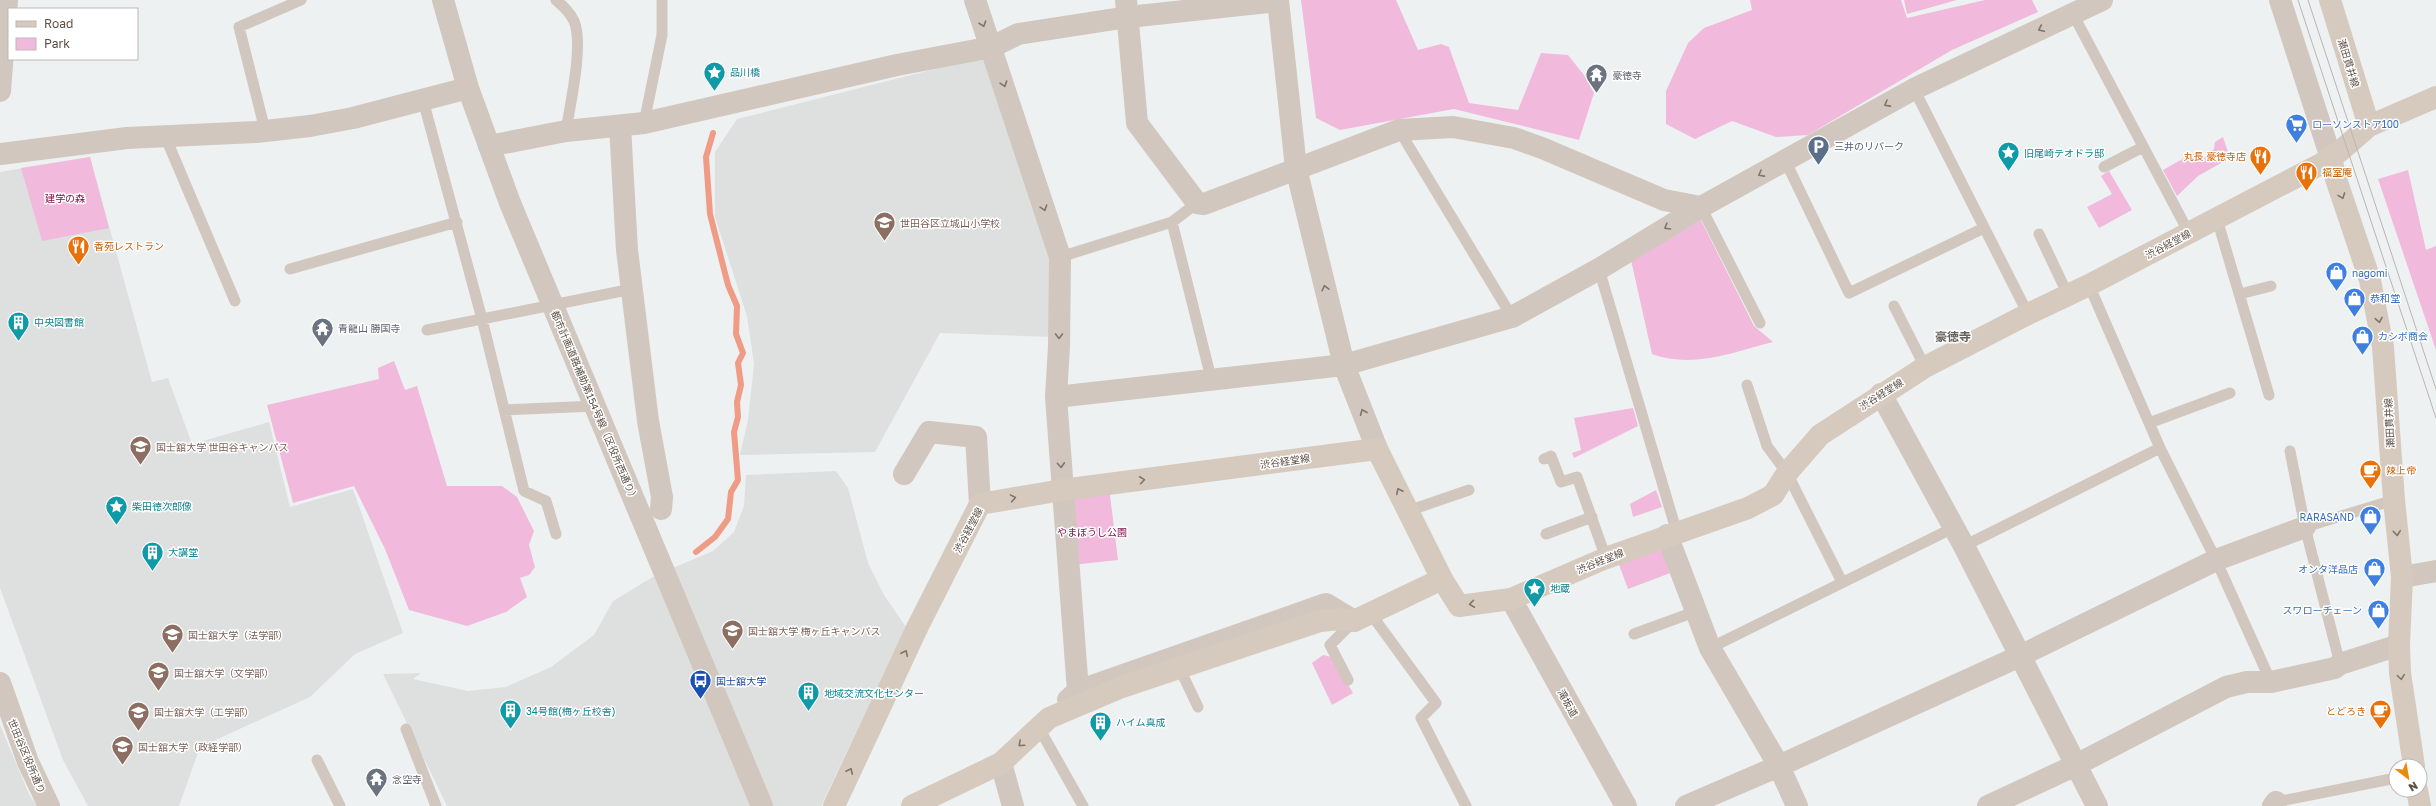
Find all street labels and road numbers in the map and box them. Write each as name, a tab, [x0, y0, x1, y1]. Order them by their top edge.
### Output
street label: 瀬田貫井線	[2336, 37, 2362, 89]
street label: 渋谷経堂線	[2143, 227, 2193, 261]
street label: 都市計画道路補助第154号線（区役所西通り）	[549, 308, 641, 504]
street label: 渋谷経堂線	[1857, 376, 1905, 412]
street label: 瀬田貫井線	[2382, 398, 2396, 448]
street label: 渋谷経堂線	[1259, 452, 1311, 470]
street label: 渋谷経堂線	[951, 505, 985, 555]
street label: 渋谷経堂線	[1575, 546, 1625, 576]
street label: 滝坂道	[1555, 687, 1581, 719]
street label: 世田谷区役所通り	[6, 717, 48, 795]

